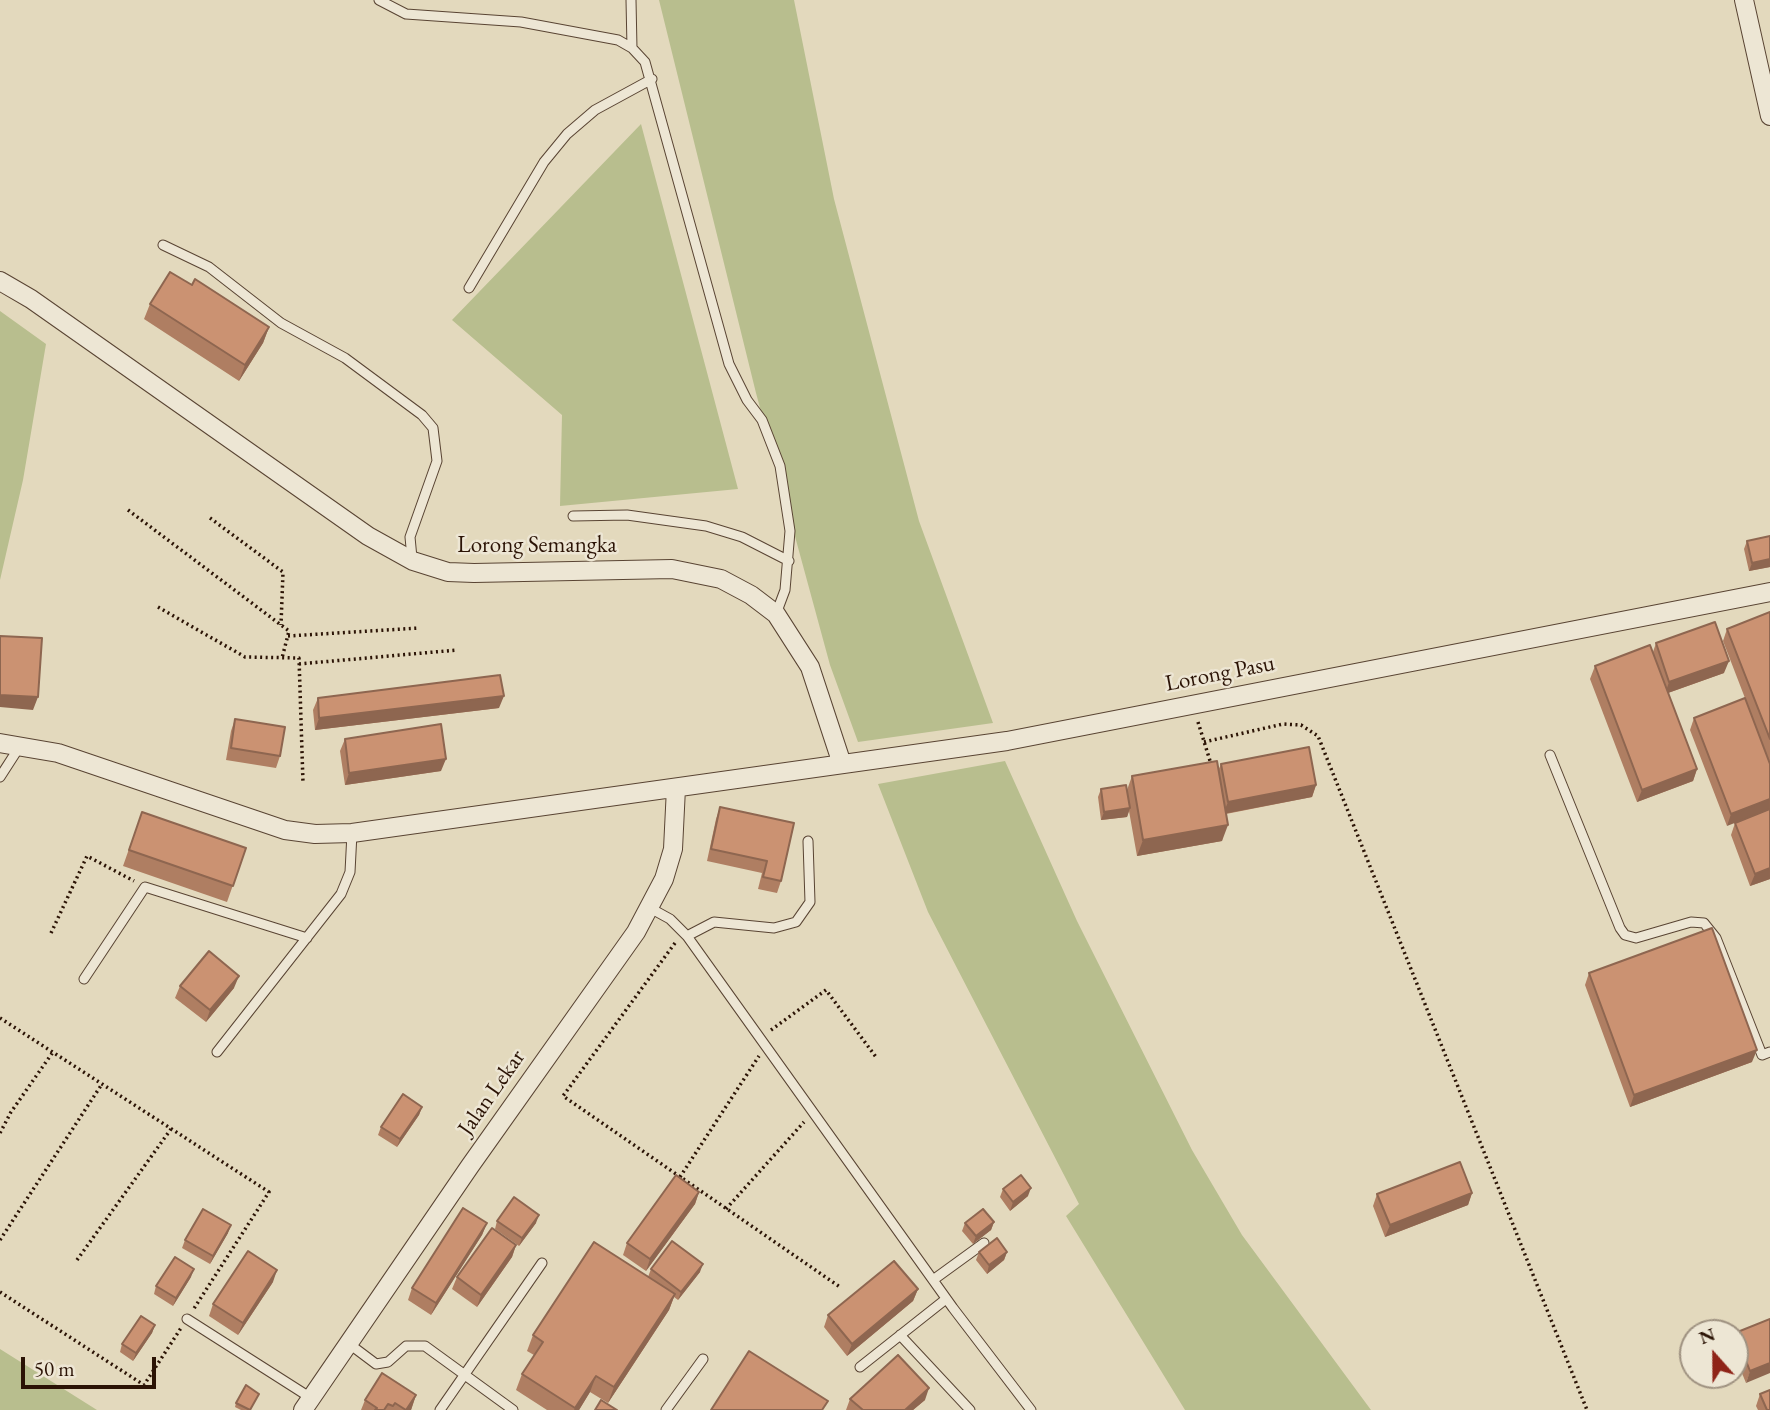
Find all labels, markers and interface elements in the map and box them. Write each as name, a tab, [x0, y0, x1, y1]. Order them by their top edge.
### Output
street label: Lorong Semangka	[457, 532, 617, 560]
street label: Lorong Pasu	[1163, 650, 1277, 698]
street label: Jalan Lekar	[452, 1045, 532, 1141]
north arrow	[1679, 1319, 1749, 1389]
text: N	[1695, 1321, 1719, 1350]
scale bar	[24, 1344, 159, 1388]
text: 50 m	[34, 1355, 75, 1382]

